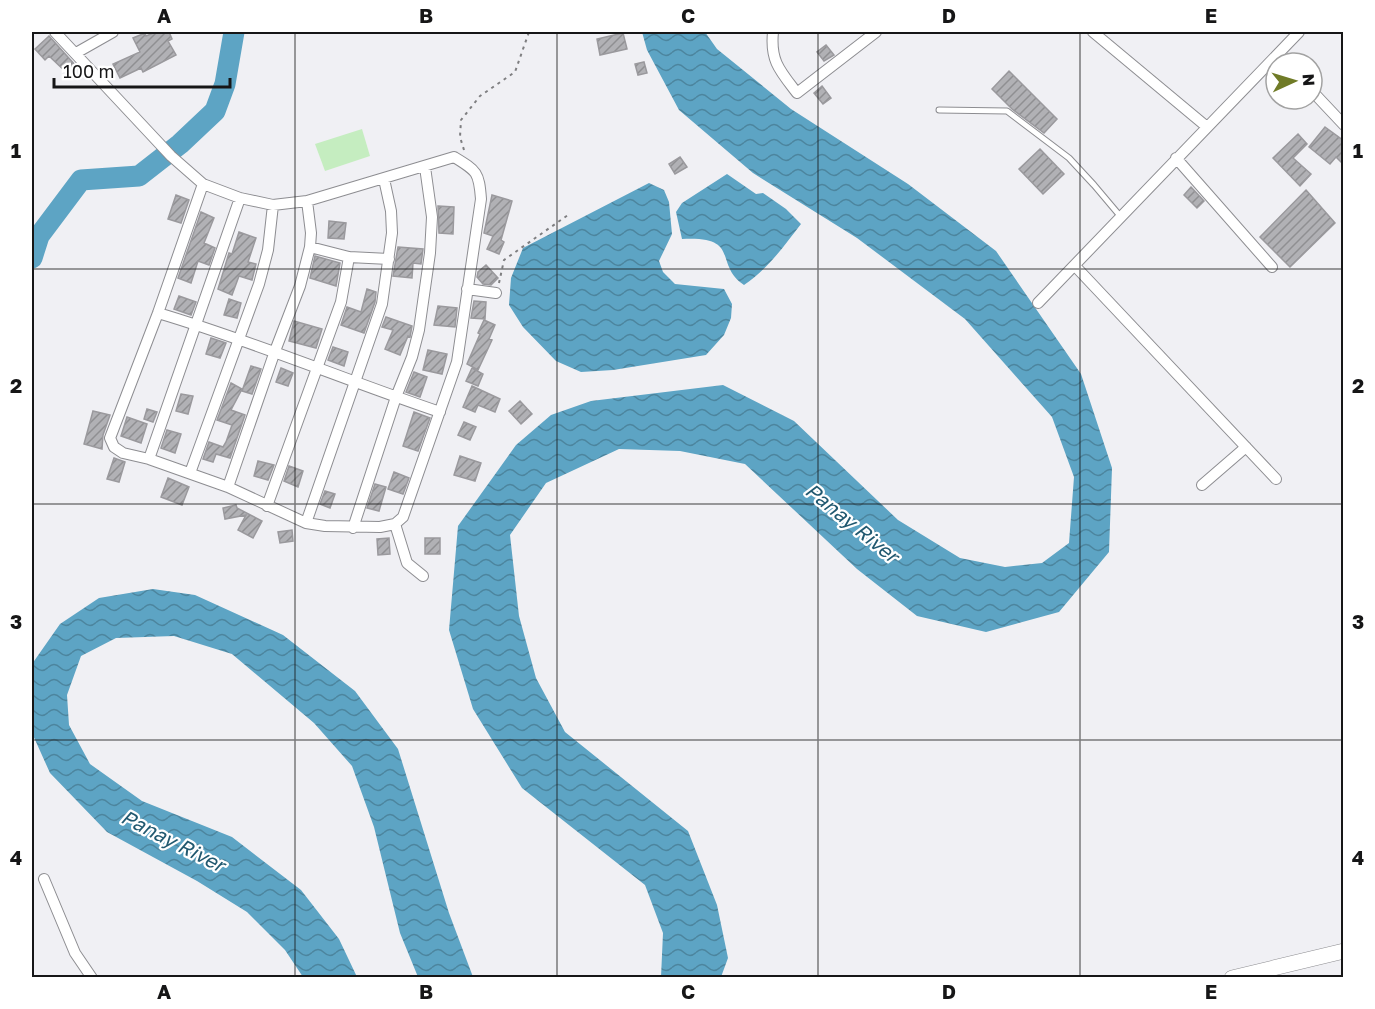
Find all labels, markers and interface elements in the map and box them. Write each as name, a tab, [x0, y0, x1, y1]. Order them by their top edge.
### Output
text: A	[157, 3, 171, 27]
text: B	[419, 3, 433, 27]
text: C	[681, 3, 695, 27]
text: D	[942, 3, 956, 27]
text: E	[1205, 3, 1217, 27]
scale bar	[54, 51, 230, 89]
north arrow	[1264, 51, 1324, 111]
text: 100 m	[63, 60, 114, 82]
text: N	[1299, 73, 1319, 87]
text: 1	[11, 138, 21, 162]
text: 1	[1353, 138, 1363, 162]
text: 2	[10, 373, 22, 397]
text: 2	[1352, 373, 1364, 397]
water label: Panay River	[801, 477, 906, 570]
text: 3	[10, 609, 22, 633]
text: 3	[1352, 609, 1364, 633]
water label: Panay River	[117, 804, 232, 879]
text: 4	[10, 845, 22, 869]
text: 4	[1352, 845, 1364, 869]
text: A	[157, 979, 171, 1003]
text: B	[419, 979, 433, 1003]
text: C	[681, 979, 695, 1003]
text: D	[942, 979, 956, 1003]
text: E	[1205, 979, 1217, 1003]

